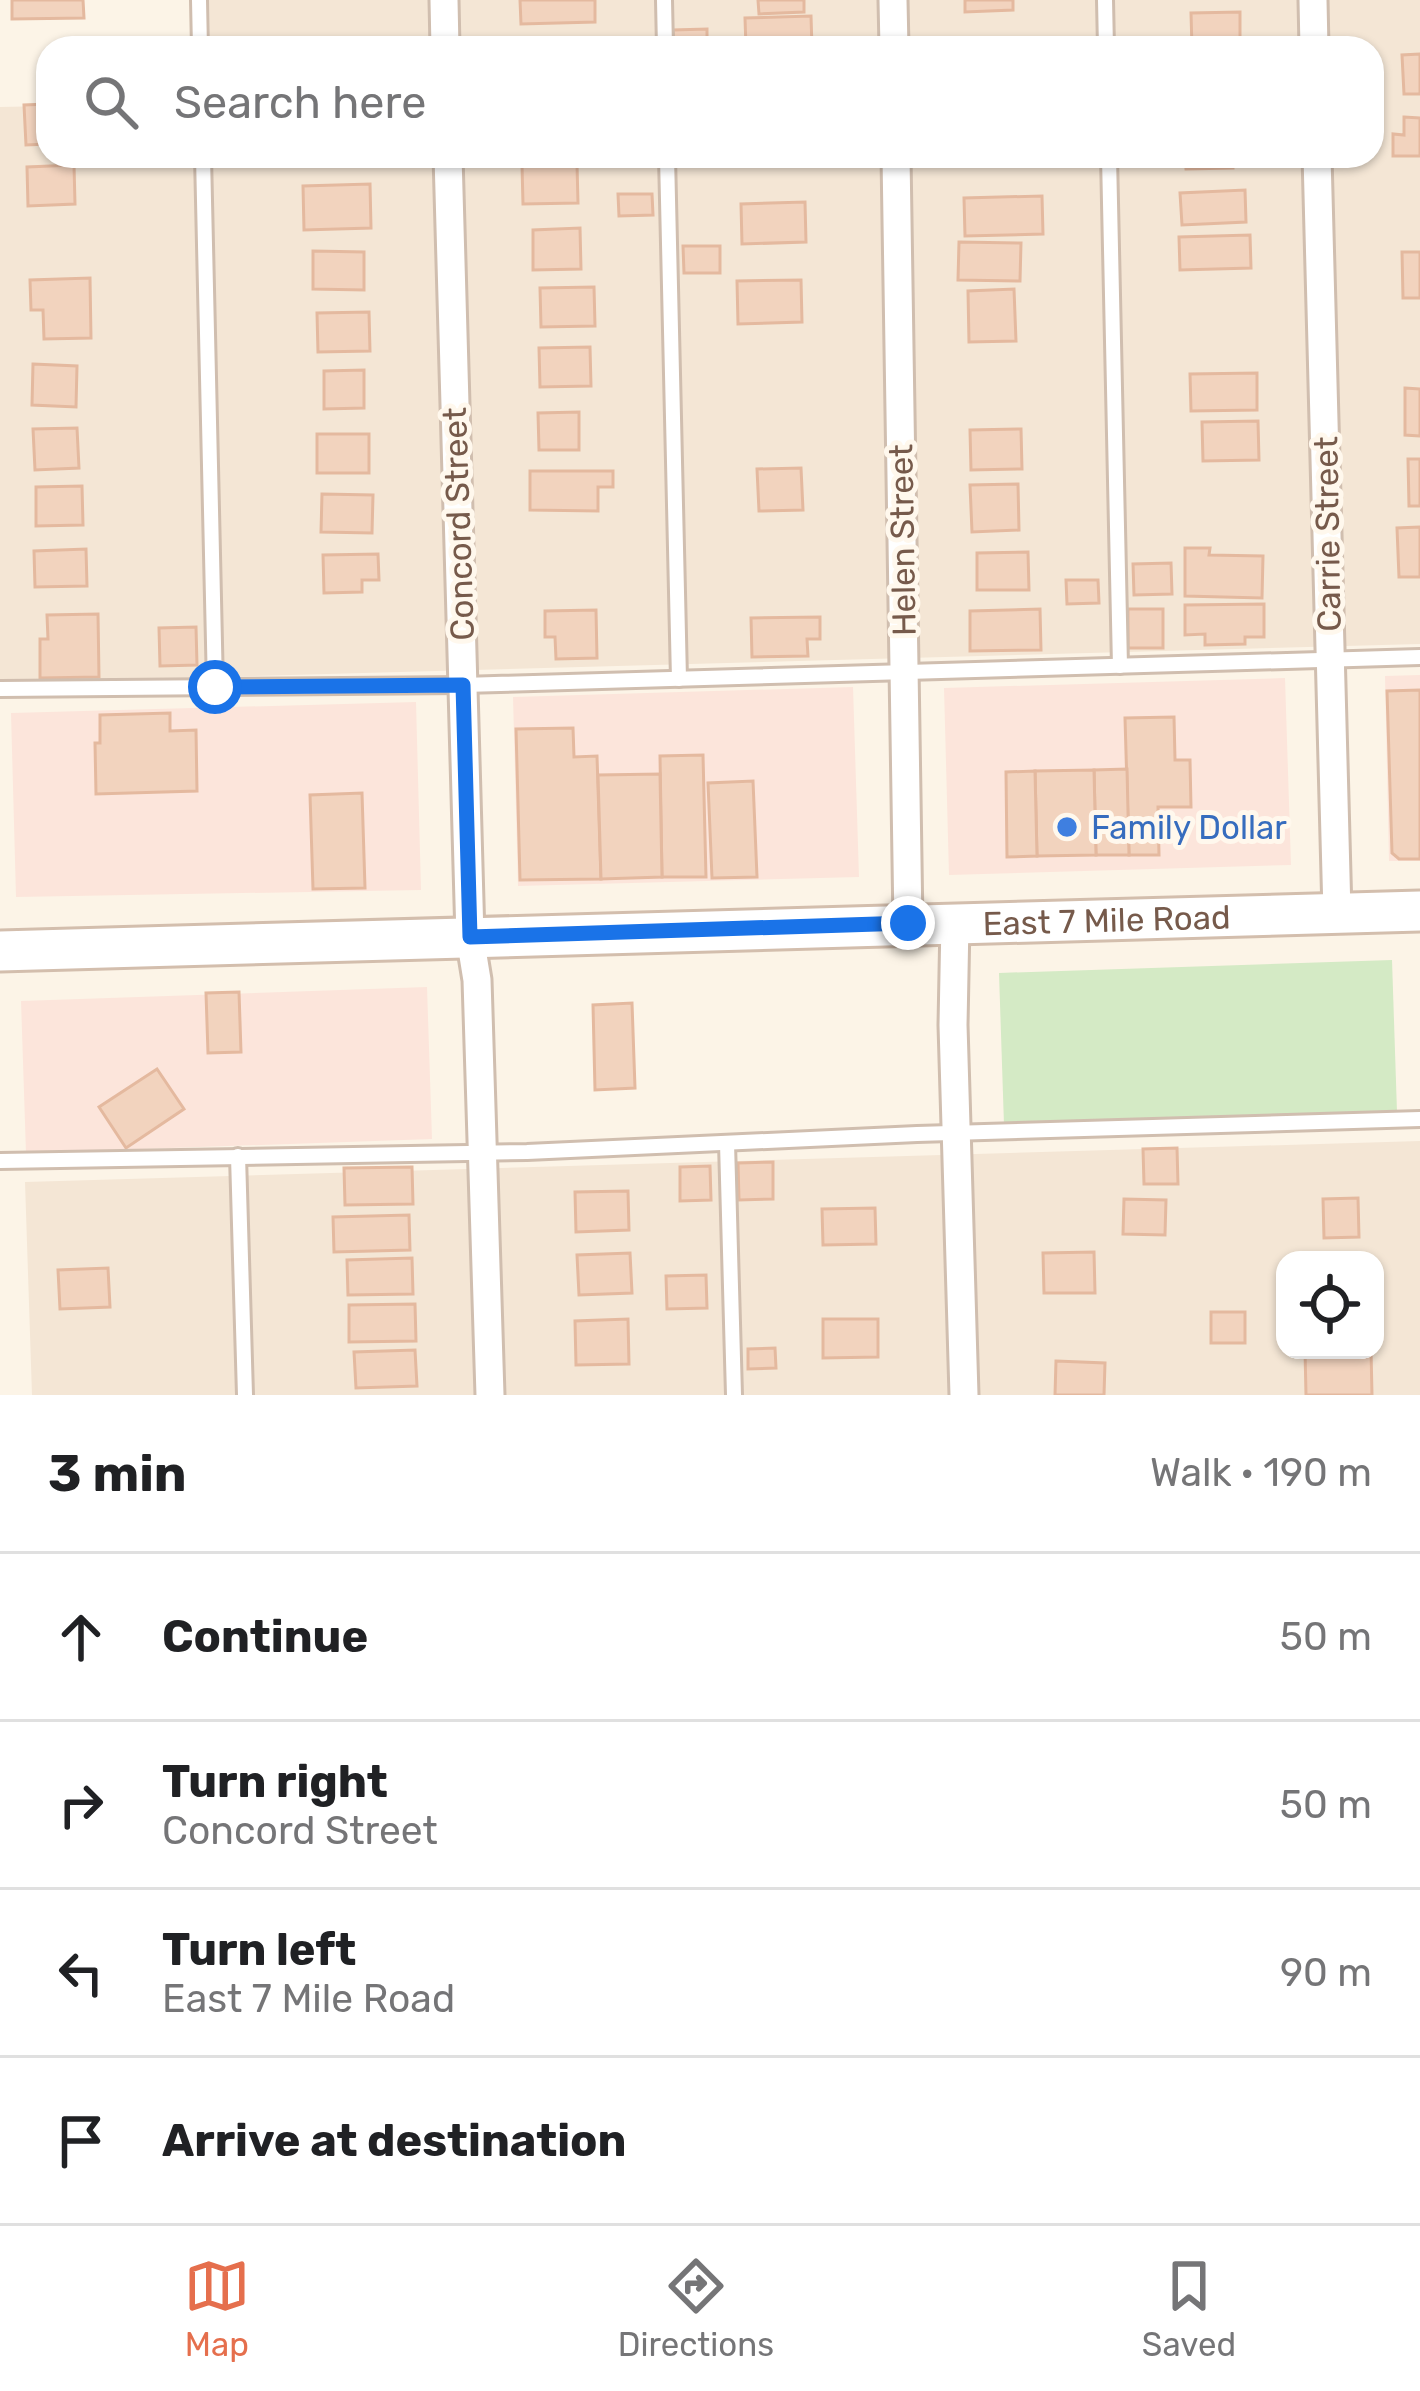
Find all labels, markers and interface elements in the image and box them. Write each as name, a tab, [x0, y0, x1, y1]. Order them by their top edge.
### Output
search box	[36, 36, 1384, 168]
icon: search	[78, 69, 144, 135]
text: Search here	[174, 76, 426, 129]
street label: Concord Street	[435, 407, 482, 641]
street label: Carrie Street	[1306, 436, 1349, 632]
street label: Helen Street	[881, 444, 924, 636]
route start	[188, 660, 242, 714]
place label: Family Dollar	[1091, 808, 1287, 847]
marker: Family Dollar	[1054, 814, 1080, 840]
route end	[881, 896, 935, 950]
street label: East 7 Mile Road	[982, 897, 1231, 943]
map controls	[1276, 1251, 1384, 1359]
button: locate	[1276, 1251, 1384, 1359]
text: 3 min	[48, 1443, 187, 1504]
text: Walk · 190 m	[1150, 1450, 1372, 1496]
icon: ahead	[48, 1604, 114, 1670]
text: Continue	[162, 1610, 368, 1663]
text: 50 m	[1280, 1614, 1372, 1660]
text: Turn right	[162, 1755, 388, 1808]
icon: right	[48, 1772, 114, 1838]
text: 50 m	[1280, 1782, 1372, 1828]
text: Concord Street	[162, 1808, 438, 1854]
text: Turn left	[162, 1923, 356, 1976]
icon: left	[48, 1940, 114, 2006]
text: 90 m	[1280, 1950, 1372, 1996]
text: East 7 Mile Road	[162, 1976, 455, 2022]
icon: arrive	[48, 2108, 114, 2174]
text: Arrive at destination	[162, 2114, 627, 2167]
tab: Map	[184, 2253, 250, 2364]
tab: Directions	[618, 2253, 774, 2364]
tab: Saved	[1142, 2253, 1236, 2364]

